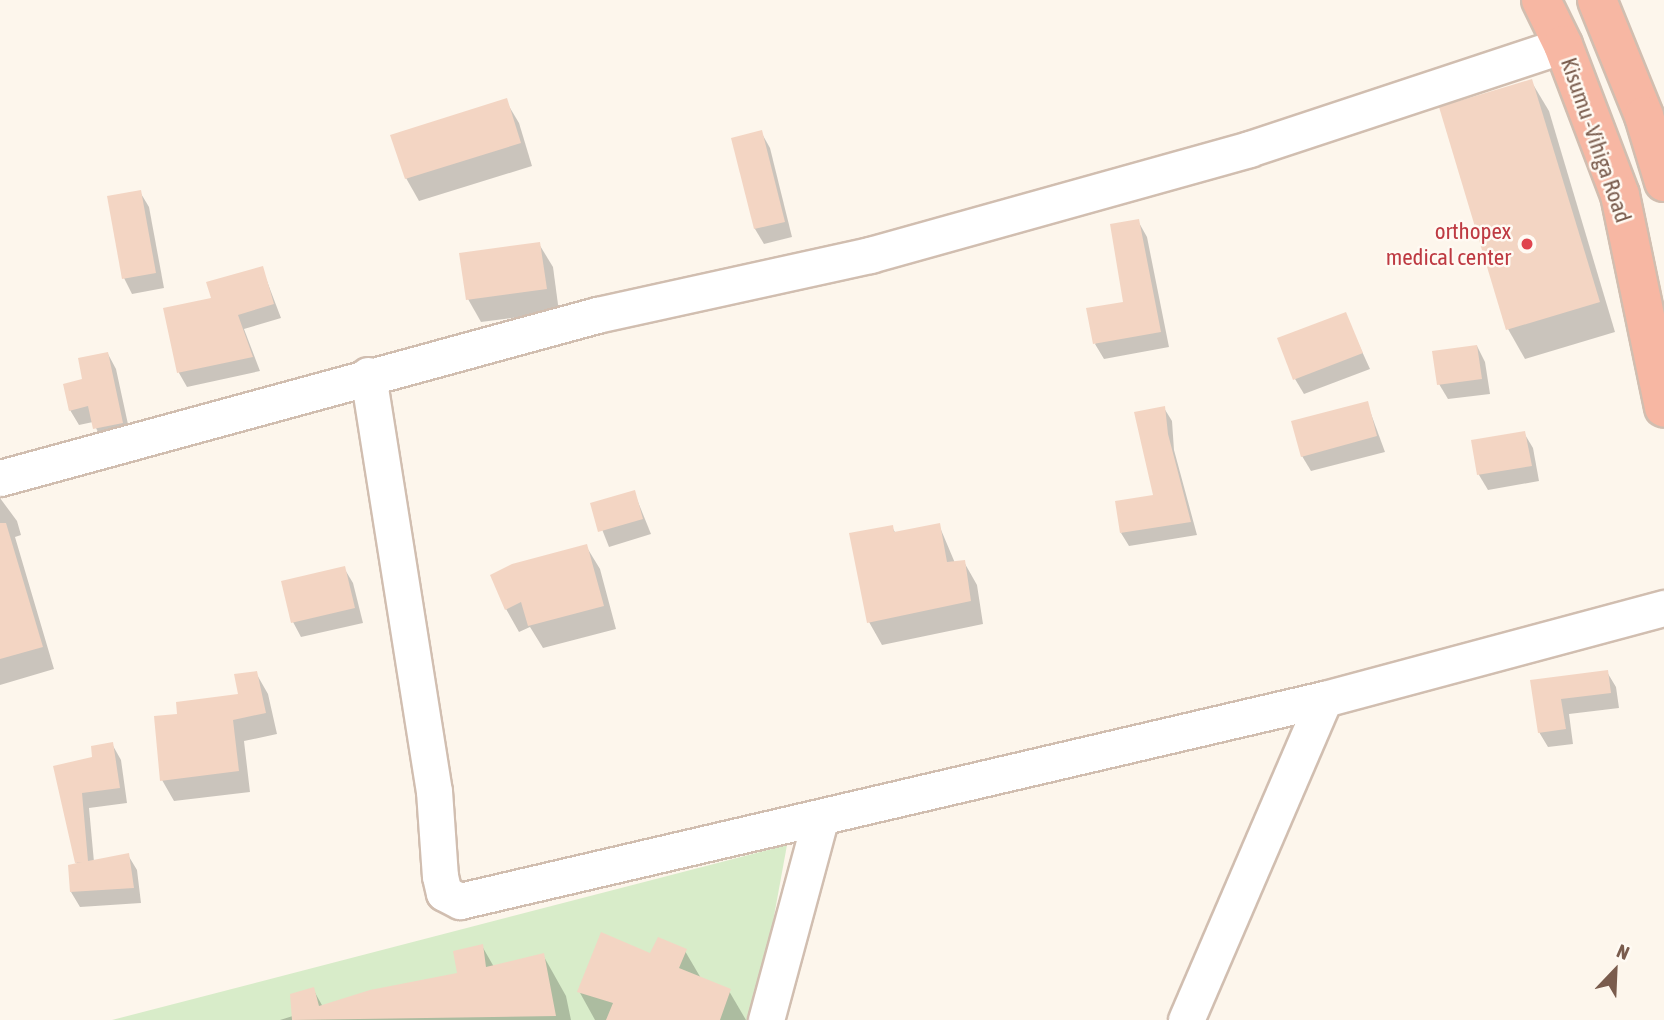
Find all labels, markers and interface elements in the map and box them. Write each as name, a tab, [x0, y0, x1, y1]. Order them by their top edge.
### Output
street label: Kisumu -Vihiga Road	[1555, 54, 1637, 226]
place label: orthopex medical center	[1386, 217, 1511, 271]
marker: orthopex medical center	[1517, 234, 1537, 254]
north arrow	[1580, 936, 1650, 1006]
text: N	[1614, 939, 1633, 964]

